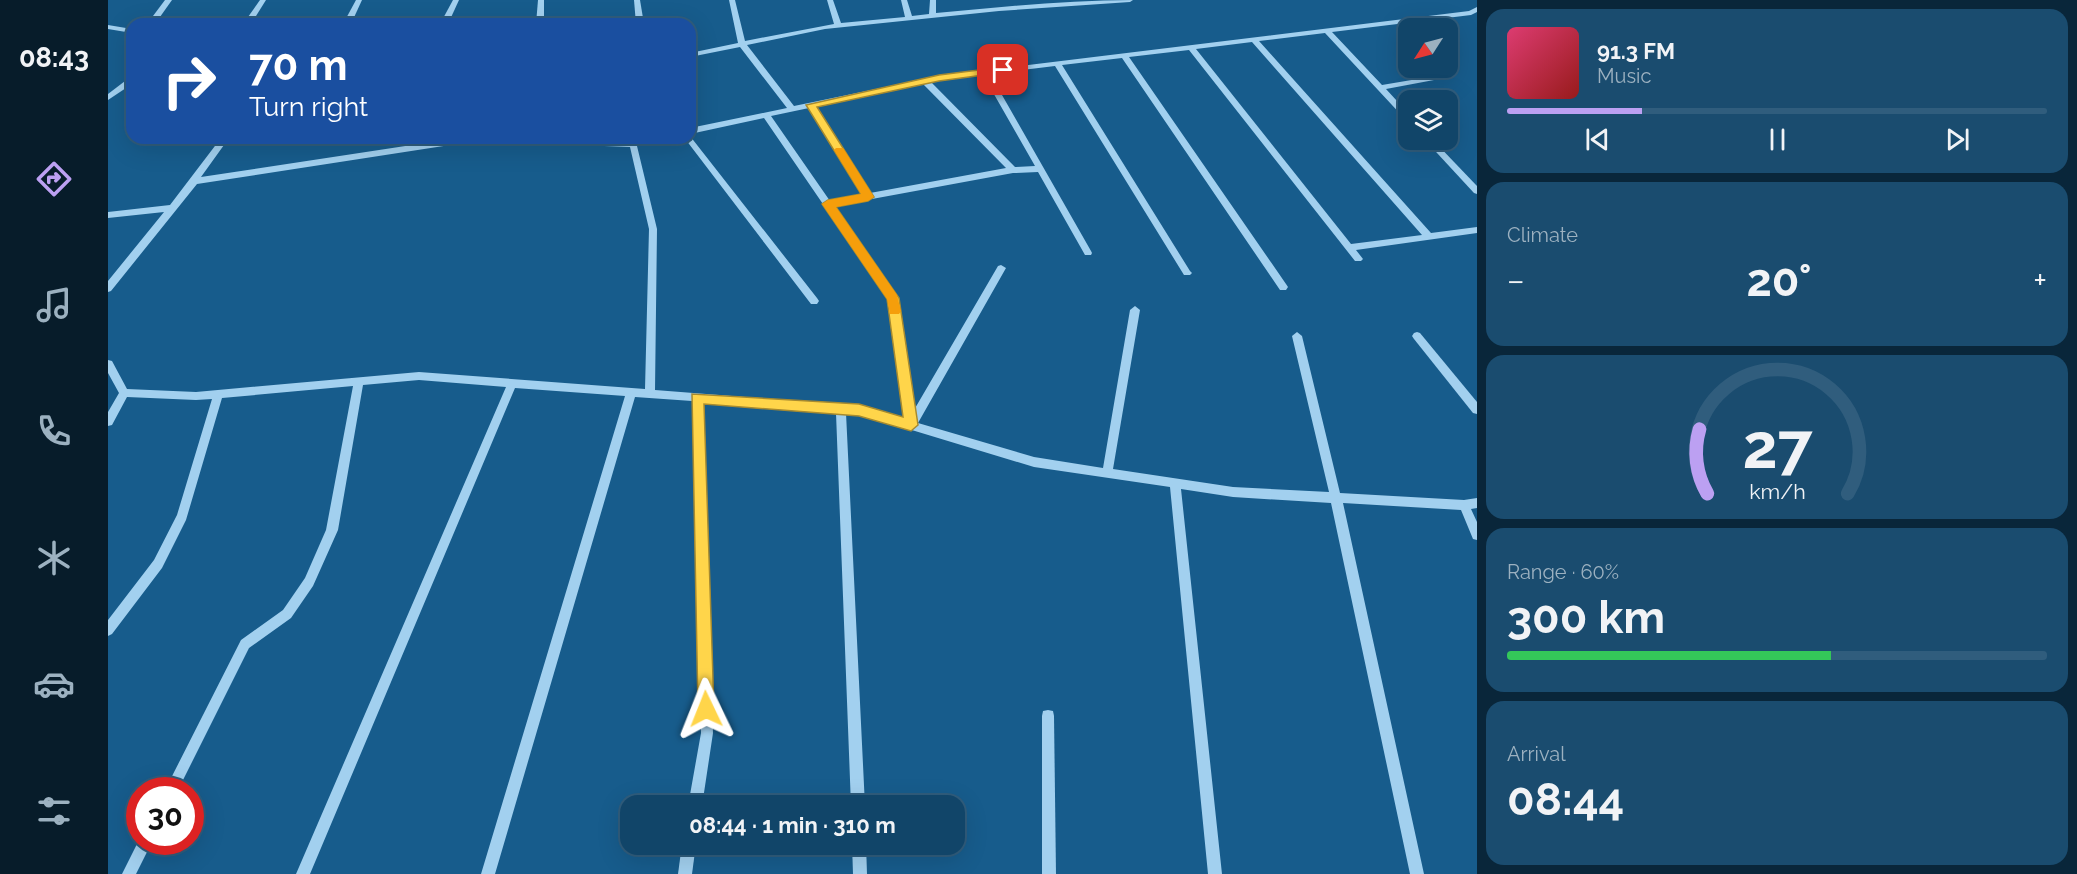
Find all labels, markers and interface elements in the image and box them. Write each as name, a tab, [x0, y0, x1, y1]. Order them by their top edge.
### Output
north arrow	[1398, 18, 1458, 78]
map controls	[1398, 18, 1458, 150]
text: 91.3 FM	[1597, 38, 1675, 64]
text: 70 m	[249, 41, 348, 90]
text: 08:43	[19, 42, 89, 73]
icon: right	[150, 42, 228, 120]
pin	[977, 44, 1028, 95]
icon: arrive	[986, 53, 1019, 86]
text: Music	[1597, 64, 1651, 88]
button: layers	[1398, 90, 1458, 150]
text: Turn right	[249, 91, 368, 122]
icon: previous	[1581, 123, 1614, 156]
icon: pause	[1761, 123, 1794, 156]
icon: next	[1941, 123, 1974, 156]
icon: directions	[33, 158, 75, 200]
text: Climate	[1507, 223, 1578, 247]
text: 20°	[1746, 254, 1812, 307]
text: −	[1507, 261, 1525, 300]
text: +	[2033, 261, 2047, 300]
icon: music	[33, 284, 75, 326]
text: 27	[1742, 409, 1813, 483]
icon: phone	[33, 410, 75, 452]
text: km/h	[1749, 479, 1805, 504]
icon: climate	[33, 537, 75, 579]
text: Range · 60%	[1507, 560, 1619, 584]
text: 300 km	[1507, 591, 1665, 644]
icon: car	[33, 663, 75, 705]
position arrow	[674, 677, 738, 741]
text: Arrival	[1507, 742, 1566, 766]
text: 08:44	[1507, 773, 1624, 826]
speed limit sign: 30	[126, 777, 204, 855]
icon: filters	[33, 790, 75, 832]
text: 08:44 · 1 min · 310 m	[689, 812, 896, 838]

